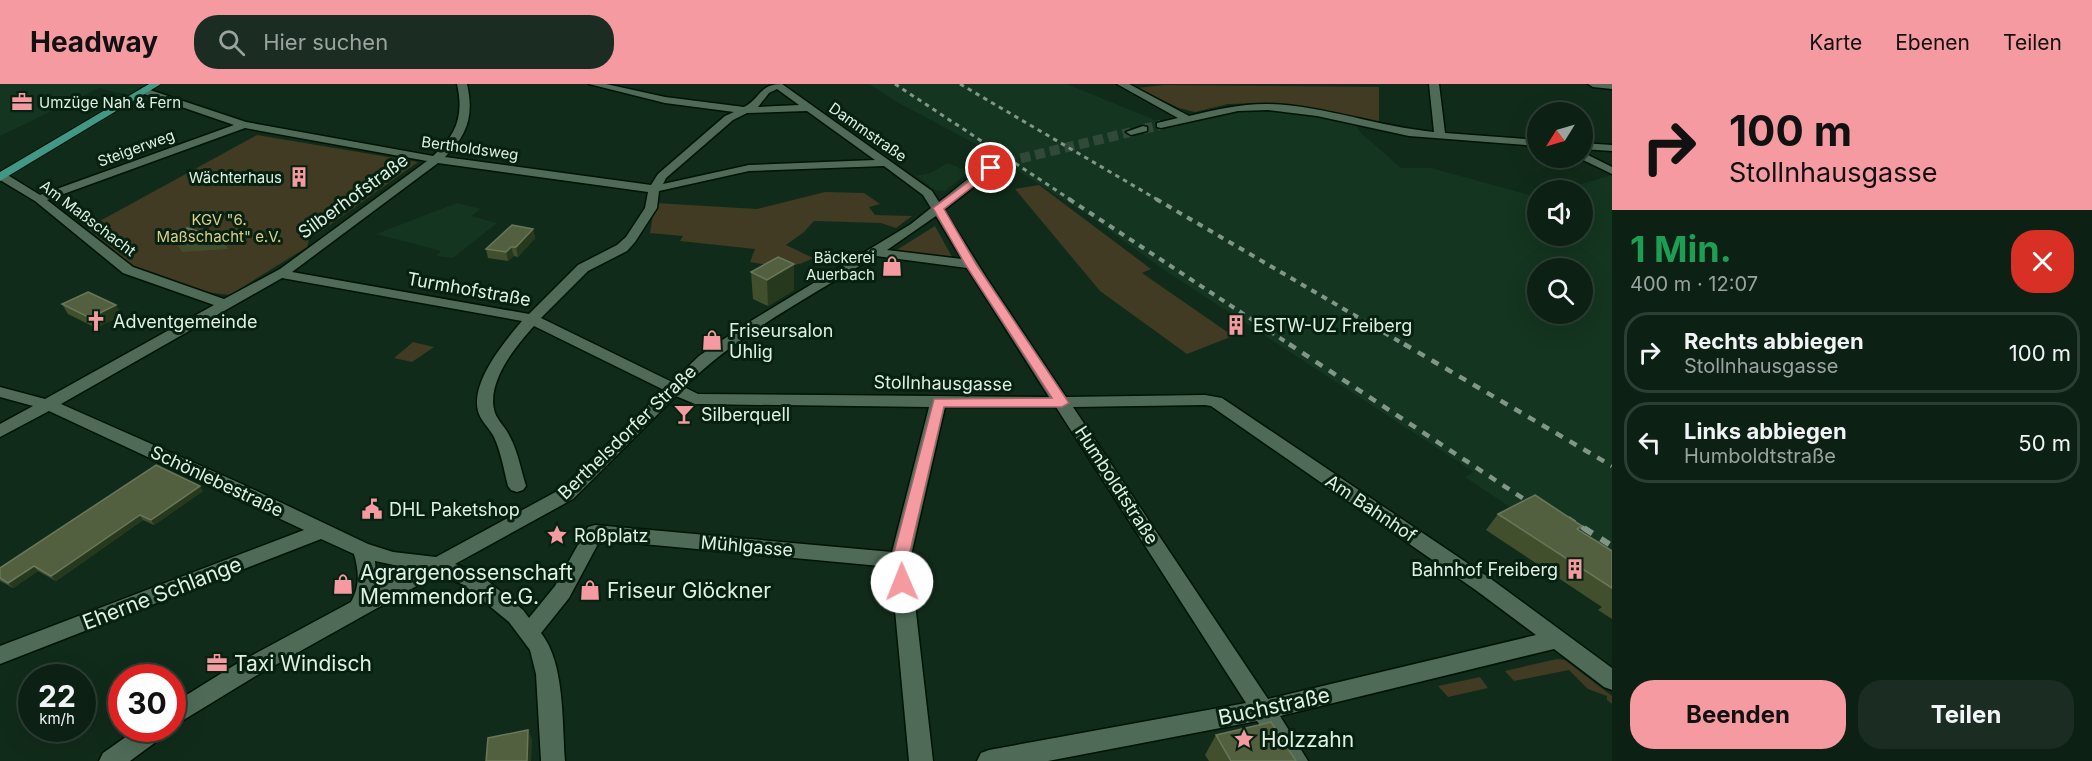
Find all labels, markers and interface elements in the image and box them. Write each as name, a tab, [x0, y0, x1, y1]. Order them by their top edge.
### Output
search box	[194, 15, 614, 69]
text: Headway	[30, 25, 158, 59]
icon: search	[215, 26, 248, 59]
text: Hier suchen	[263, 29, 388, 55]
text: Karte	[1809, 30, 1862, 55]
text: Ebenen	[1895, 30, 1970, 55]
text: Teilen	[2003, 30, 2062, 55]
office icon: Umzüge Nah & Fern	[10, 90, 34, 114]
place label: Umzüge Nah & Fern	[39, 93, 181, 112]
street label: Dammstraße	[826, 98, 910, 166]
north arrow	[1527, 102, 1593, 168]
map controls	[1527, 102, 1593, 324]
text: 100 m	[1729, 105, 1852, 156]
icon: right	[1630, 108, 1708, 186]
street label: Steigerweg	[95, 125, 177, 171]
street label: Bertholdsweg	[420, 132, 520, 164]
pin	[965, 142, 1016, 193]
street label: Silberhofstraße	[294, 149, 412, 243]
icon: arrive	[974, 151, 1007, 184]
text: Stollnhausgasse	[1729, 156, 1937, 189]
building icon: Wächterhaus	[287, 165, 311, 189]
place label: Wächterhaus	[189, 168, 282, 187]
street label: Am Maßschacht	[36, 176, 140, 260]
button: sound	[1527, 180, 1593, 246]
park label: KGV "6. Maßschacht" e.V.	[157, 210, 281, 246]
text: 1 Min.	[1630, 227, 1732, 271]
button: close	[2011, 230, 2074, 293]
place label: Bäckerei Auerbach	[806, 248, 875, 284]
shop icon: Bäckerei Auerbach	[880, 254, 904, 278]
button: search	[1527, 258, 1593, 324]
street label: Turmhofstraße	[405, 268, 533, 310]
text: 400 m · 12:07	[1630, 272, 1758, 296]
church icon: Adventgemeinde	[84, 309, 108, 333]
place label: Adventgemeinde	[113, 311, 257, 332]
building icon: ESTW-UZ Freiberg	[1224, 313, 1248, 337]
place label: ESTW-UZ Freiberg	[1253, 315, 1412, 336]
place label: Friseursalon Uhlig	[729, 320, 833, 362]
shop icon: Friseursalon Uhlig	[700, 328, 724, 352]
text: Rechts abbiegen	[1684, 328, 1864, 354]
icon: right	[1633, 336, 1666, 369]
text: 100 m	[2009, 340, 2071, 366]
text: Stollnhausgasse	[1684, 354, 1838, 378]
street label: Berthelsdorfer Straße	[554, 361, 700, 503]
street label: Stollnhausgasse	[873, 371, 1013, 395]
bar icon: Silberquell	[672, 402, 696, 426]
place label: Silberquell	[701, 404, 790, 425]
text: Links abbiegen	[1684, 418, 1847, 444]
street label: Humboldtstraße	[1071, 422, 1163, 548]
icon: left	[1633, 426, 1666, 459]
text: 50 m	[2018, 430, 2071, 456]
street label: Schönlebestraße	[147, 441, 287, 521]
text: Humboldtstraße	[1684, 444, 1836, 468]
street label: Am Bahnhof	[1322, 470, 1420, 546]
public building icon: DHL Paketshop	[360, 497, 384, 521]
place label: DHL Paketshop	[389, 499, 520, 520]
place icon: Roßplatz	[545, 523, 569, 547]
place label: Roßplatz	[574, 525, 649, 546]
street label: Mühlgasse	[700, 532, 794, 560]
position arrow	[870, 550, 934, 614]
street label: Eherne Schlange	[79, 551, 245, 635]
building icon: Bahnhof Freiberg	[1563, 557, 1587, 581]
place label: Bahnhof Freiberg	[1411, 559, 1558, 580]
place label: Agrargenossenschaft Memmendorf e.G.	[360, 560, 573, 609]
shop icon: Agrargenossenschaft Memmendorf e.G.	[331, 572, 355, 596]
shop icon: Friseur Glöckner	[578, 578, 602, 602]
place label: Friseur Glöckner	[607, 578, 771, 603]
office icon: Taxi Windisch	[205, 651, 229, 675]
place label: Taxi Windisch	[234, 651, 372, 676]
speed limit sign: 30	[108, 664, 186, 742]
text: 22	[38, 678, 76, 714]
button: Beenden	[1630, 680, 1846, 749]
button: Teilen	[1858, 680, 2074, 749]
street label: Buchstraße	[1216, 682, 1332, 730]
text: km/h	[39, 709, 75, 728]
place icon: Holzzahn	[1232, 727, 1256, 751]
place label: Holzzahn	[1261, 727, 1354, 752]

